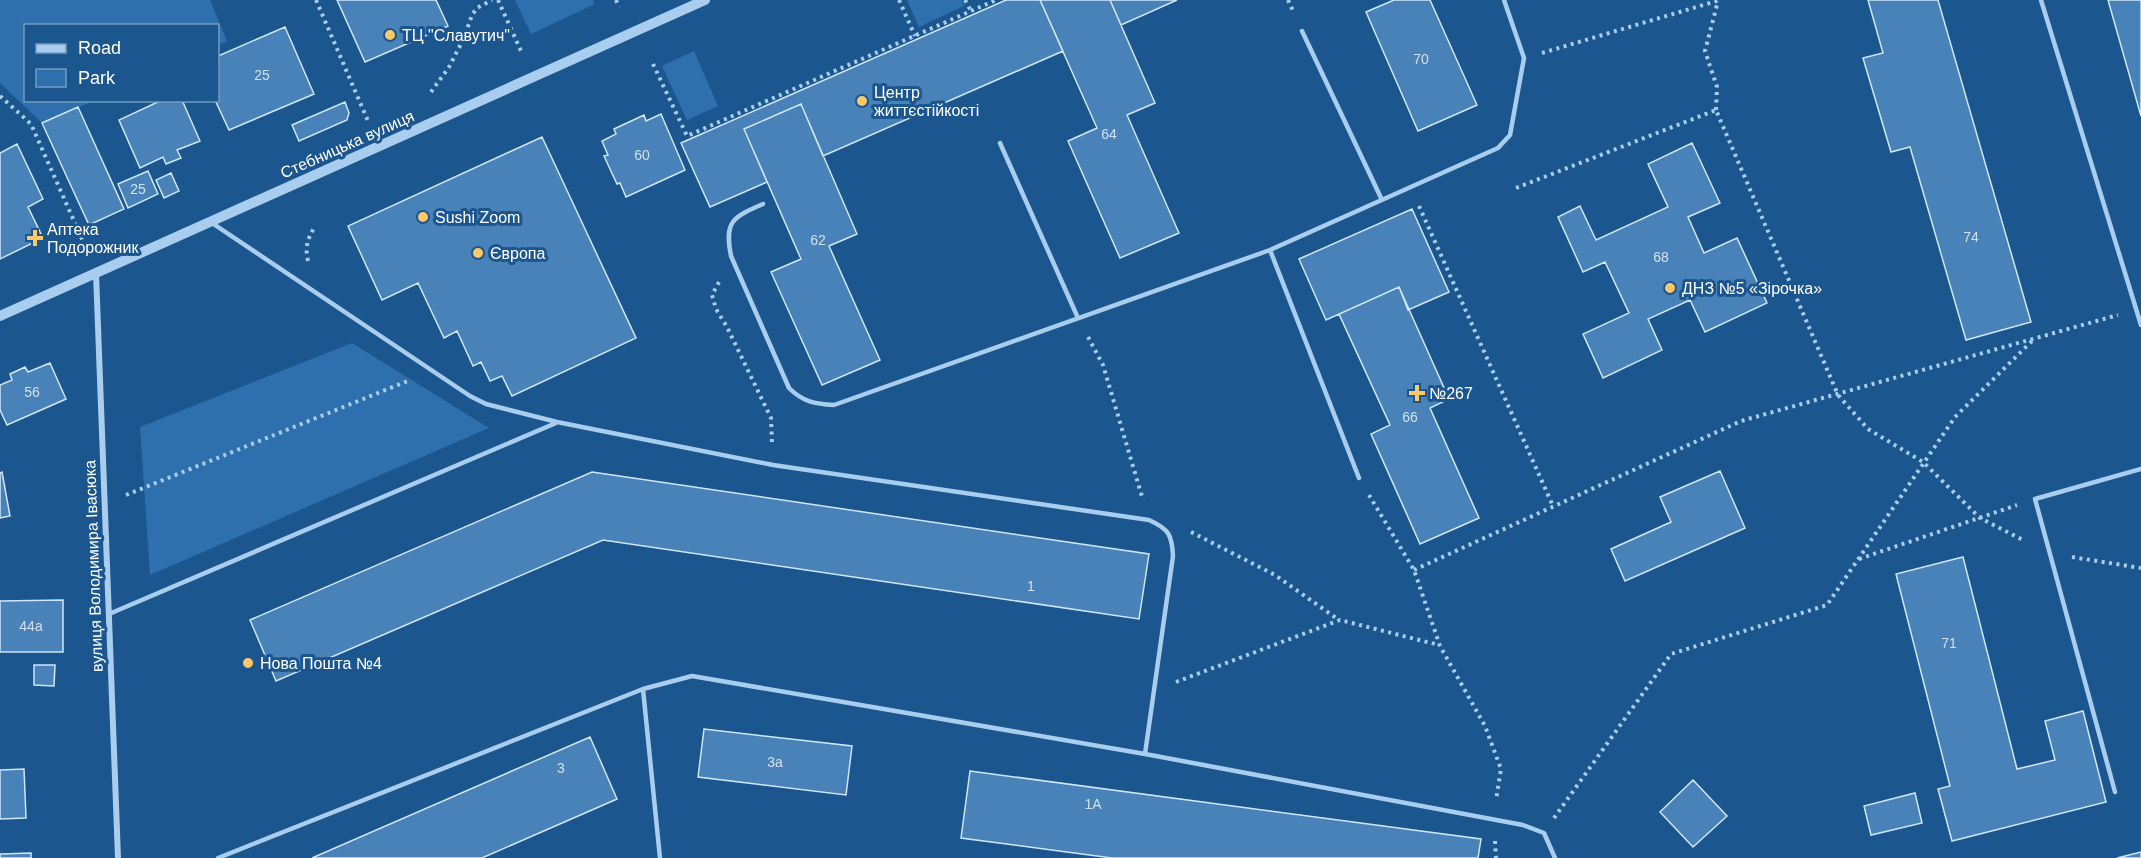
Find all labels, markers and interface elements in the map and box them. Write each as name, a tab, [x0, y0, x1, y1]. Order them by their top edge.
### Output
legend	[24, 24, 219, 102]
place label: ТЦ "Славутич"	[402, 27, 510, 44]
marker: ТЦ "Славутич"	[383, 28, 397, 42]
text: Road	[78, 38, 121, 58]
house number: 70	[1413, 51, 1429, 67]
house number: 25	[254, 67, 270, 83]
text: Park	[78, 68, 116, 88]
place label: Центр життєстійкості	[874, 84, 979, 119]
marker: Центр життєстійкості	[855, 94, 869, 108]
street label: Стебницька вулиця	[278, 107, 417, 182]
house number: 64	[1101, 126, 1117, 142]
house number: 60	[634, 147, 650, 163]
house number: 25	[130, 181, 146, 197]
place label: Sushi Zoom	[435, 209, 520, 226]
marker: Sushi Zoom	[416, 210, 430, 224]
place label: Аптека Подорожник	[47, 221, 139, 256]
house number: 74	[1963, 229, 1979, 245]
marker: Аптека Подорожник	[28, 231, 42, 245]
house number: 62	[810, 232, 826, 248]
place label: Європа	[490, 245, 545, 262]
marker: Європа	[471, 246, 485, 260]
house number: 68	[1653, 249, 1669, 265]
place label: ДНЗ №5 «Зірочка»	[1682, 280, 1822, 297]
marker: ДНЗ №5 «Зірочка»	[1663, 281, 1677, 295]
house number: 56	[24, 384, 40, 400]
place label: №267	[1429, 385, 1473, 402]
marker: №267	[1410, 386, 1424, 400]
house number: 66	[1402, 409, 1418, 425]
street label: вулиця Володимира Івасюка	[81, 460, 106, 672]
house number: 1	[1027, 578, 1035, 594]
house number: 44а	[19, 618, 43, 634]
house number: 71	[1941, 635, 1957, 651]
place label: Нова Пошта №4	[260, 655, 382, 672]
marker: Нова Пошта №4	[241, 656, 255, 670]
house number: 3а	[767, 754, 783, 770]
house number: 3	[557, 760, 565, 776]
house number: 1А	[1084, 796, 1102, 812]

